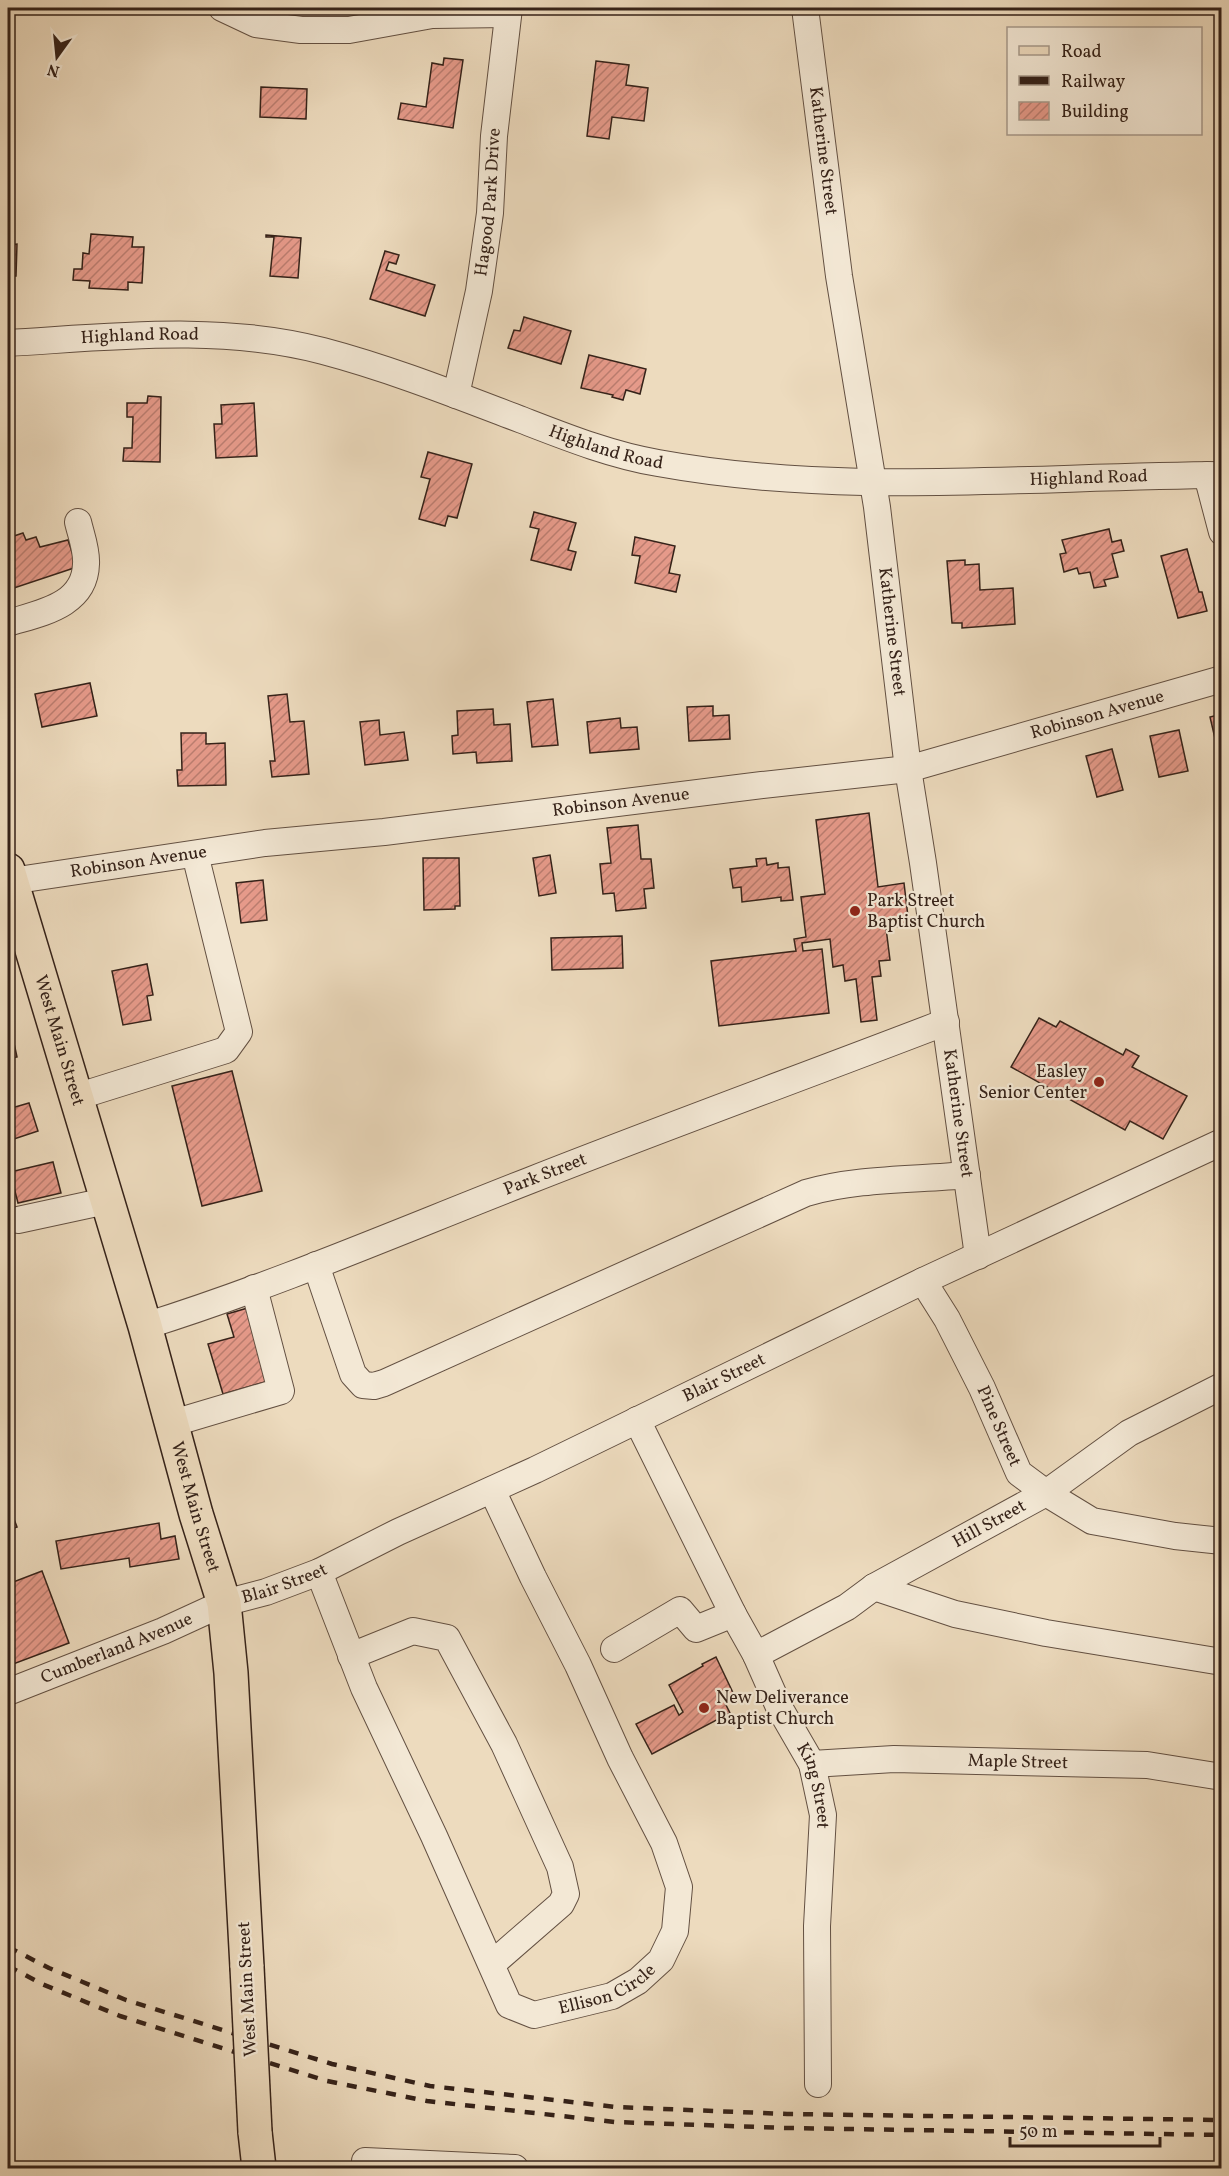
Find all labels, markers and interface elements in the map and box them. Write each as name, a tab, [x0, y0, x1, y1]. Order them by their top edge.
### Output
north arrow	[27, 27, 87, 87]
legend	[1007, 27, 1202, 135]
text: Road	[1061, 40, 1102, 65]
text: N	[45, 57, 62, 82]
text: Railway	[1061, 70, 1125, 95]
street label: Katherine Street	[803, 85, 844, 217]
text: Building	[1061, 100, 1129, 125]
street label: Hagood Park Drive	[469, 126, 507, 278]
street label: Highland Road	[80, 322, 199, 351]
street label: Highland Road	[545, 419, 665, 476]
street label: Highland Road	[1029, 464, 1148, 493]
street label: Katherine Street	[872, 566, 912, 698]
street label: Robinson Avenue	[1028, 684, 1167, 746]
street label: Robinson Avenue	[551, 782, 691, 823]
street label: Robinson Avenue	[69, 839, 209, 884]
place label: Park Street Baptist Church	[867, 889, 986, 935]
marker: Park Street Baptist Church	[848, 904, 862, 918]
street label: West Main Street	[28, 972, 91, 1109]
street label: Katherine Street	[937, 1047, 979, 1179]
place label: Easley Senior Center	[978, 1060, 1087, 1106]
marker: Easley Senior Center	[1092, 1075, 1106, 1089]
street label: Park Street	[500, 1147, 590, 1202]
street label: Blair Street	[678, 1347, 770, 1409]
street label: Pine Street	[970, 1382, 1027, 1471]
street label: West Main Street	[164, 1439, 226, 1576]
street label: Hill Street	[948, 1494, 1031, 1554]
street label: Blair Street	[239, 1557, 332, 1610]
street label: Cumberland Avenue	[37, 1607, 197, 1690]
place label: New Deliverance Baptist Church	[716, 1686, 849, 1732]
marker: New Deliverance Baptist Church	[697, 1701, 711, 1715]
street label: King Street	[790, 1738, 836, 1830]
street label: Maple Street	[967, 1748, 1068, 1776]
street label: West Main Street	[232, 1921, 264, 2057]
street label: Ellison Circle	[556, 1958, 661, 2021]
scale bar	[1010, 2110, 1160, 2148]
text: 50 m	[1019, 2120, 1058, 2145]

